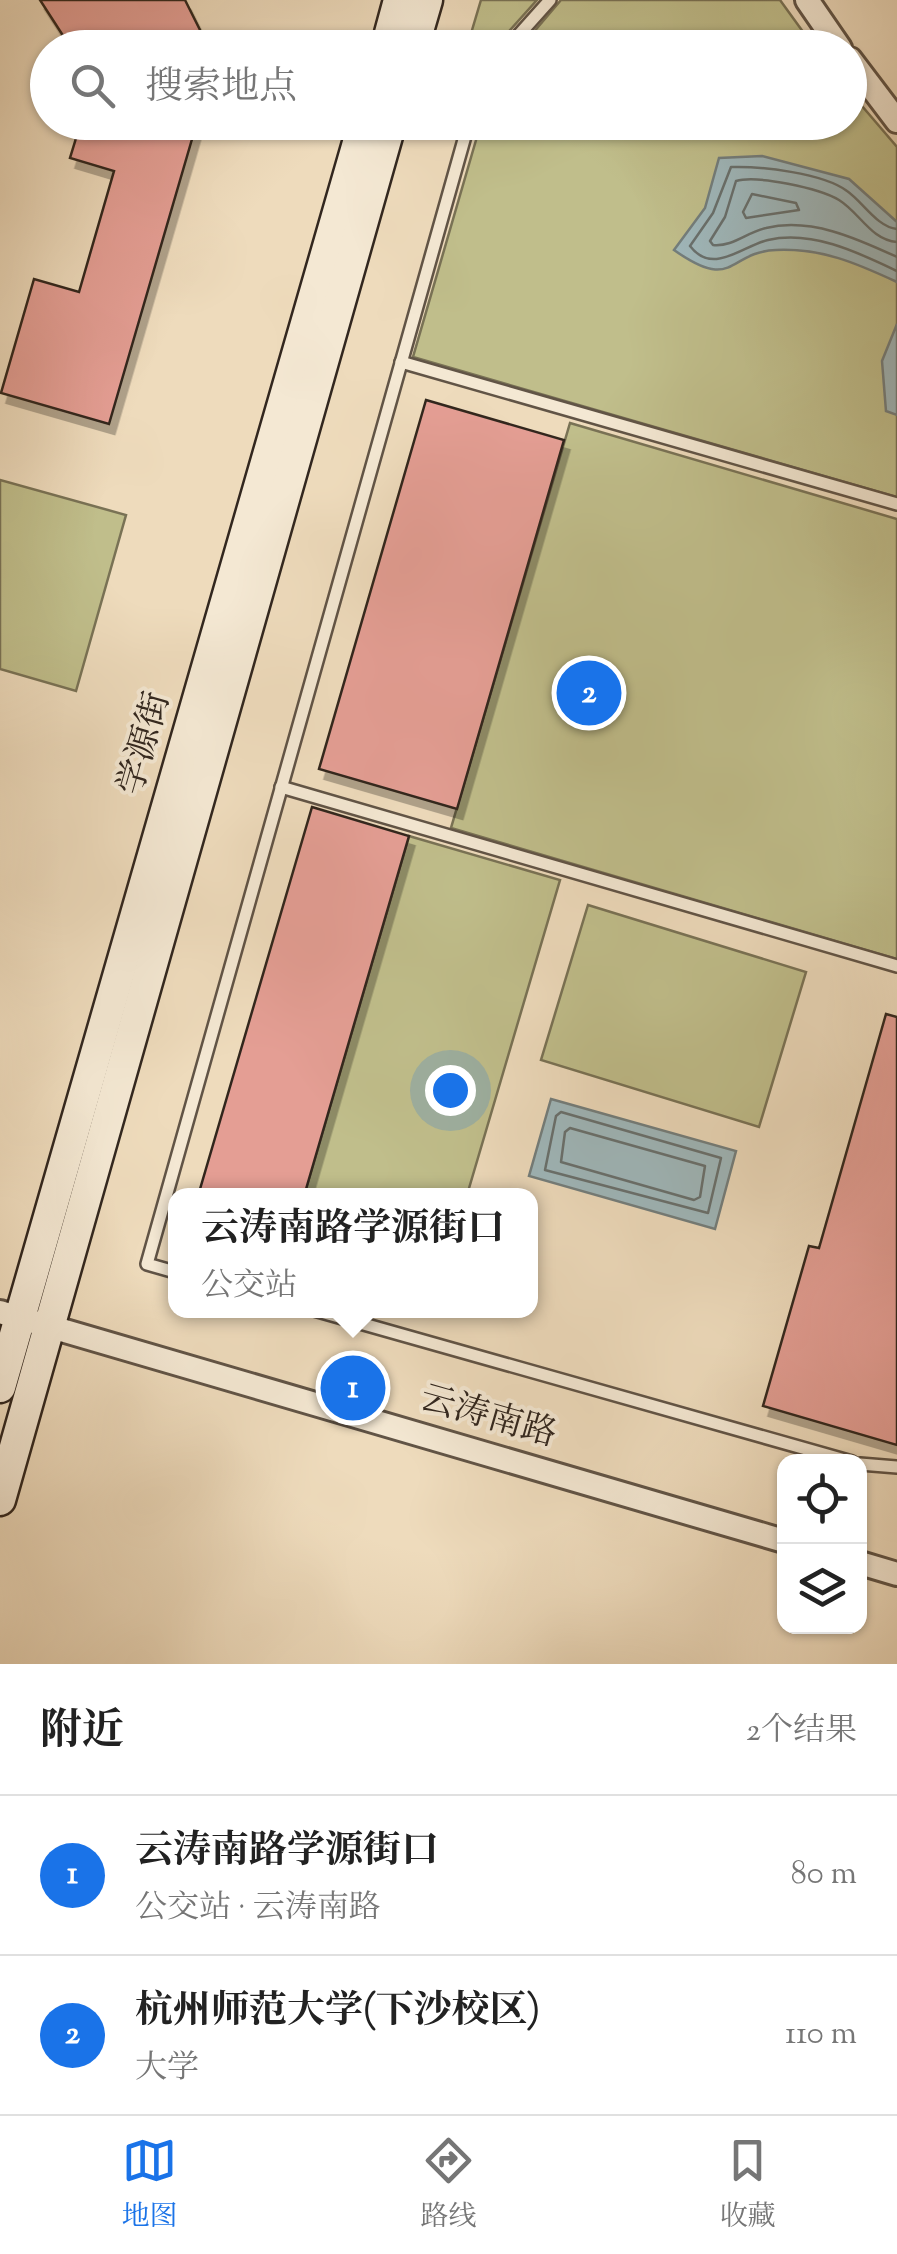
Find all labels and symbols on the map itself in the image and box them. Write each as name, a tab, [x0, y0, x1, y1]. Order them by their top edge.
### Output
pin: 2	[556, 656, 622, 730]
street label: 学源街	[107, 686, 185, 802]
your location	[425, 1065, 476, 1116]
pin: 1	[320, 1350, 386, 1426]
street label: 云涛南路	[414, 1374, 562, 1462]

